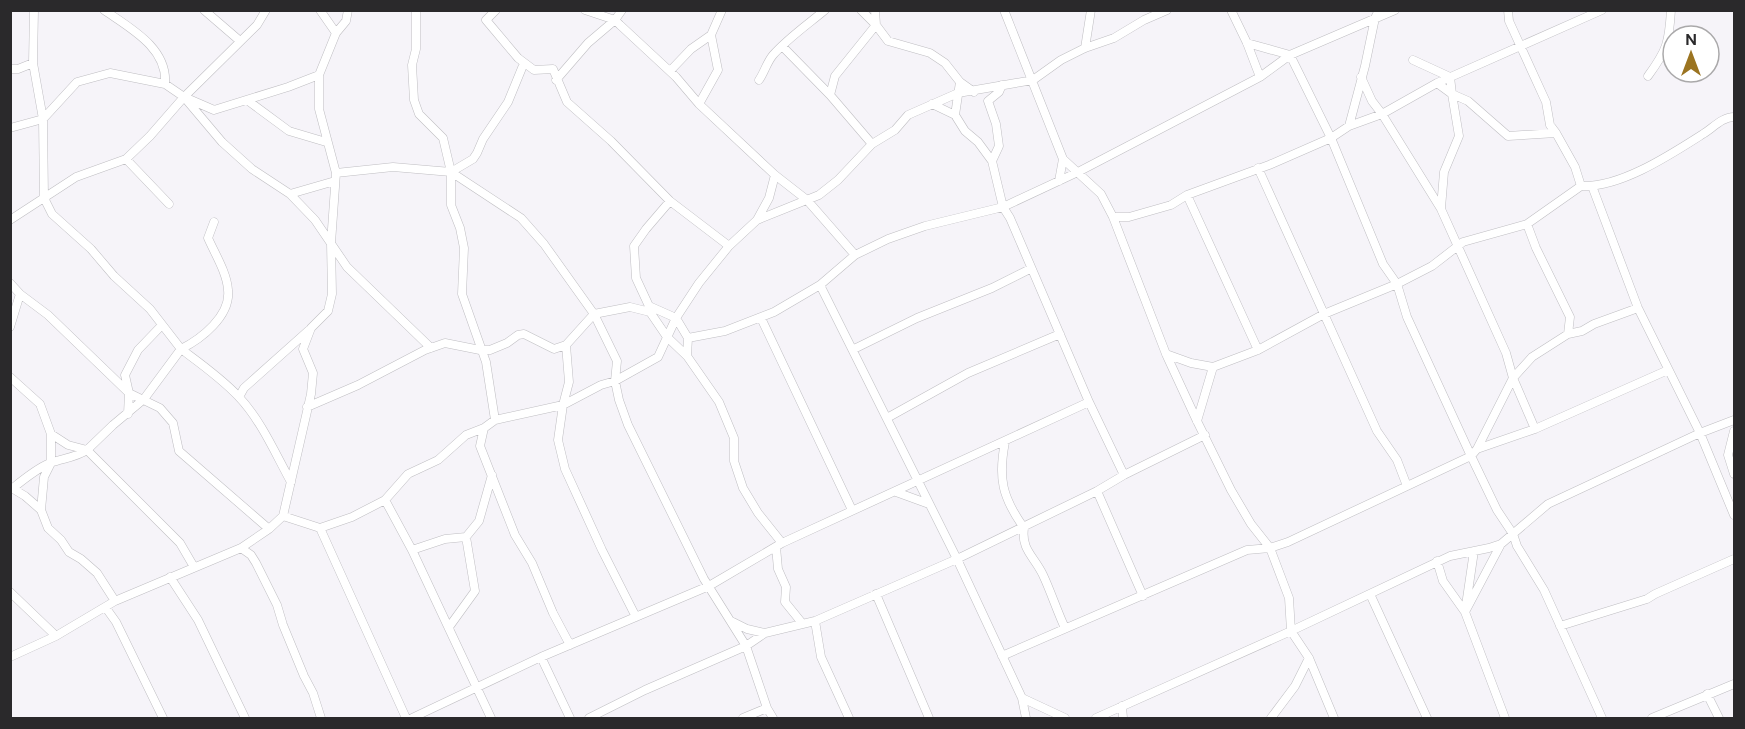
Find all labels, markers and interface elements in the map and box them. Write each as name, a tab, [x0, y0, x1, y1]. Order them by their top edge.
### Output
north arrow	[1661, 24, 1721, 84]
text: N	[1685, 29, 1697, 50]

